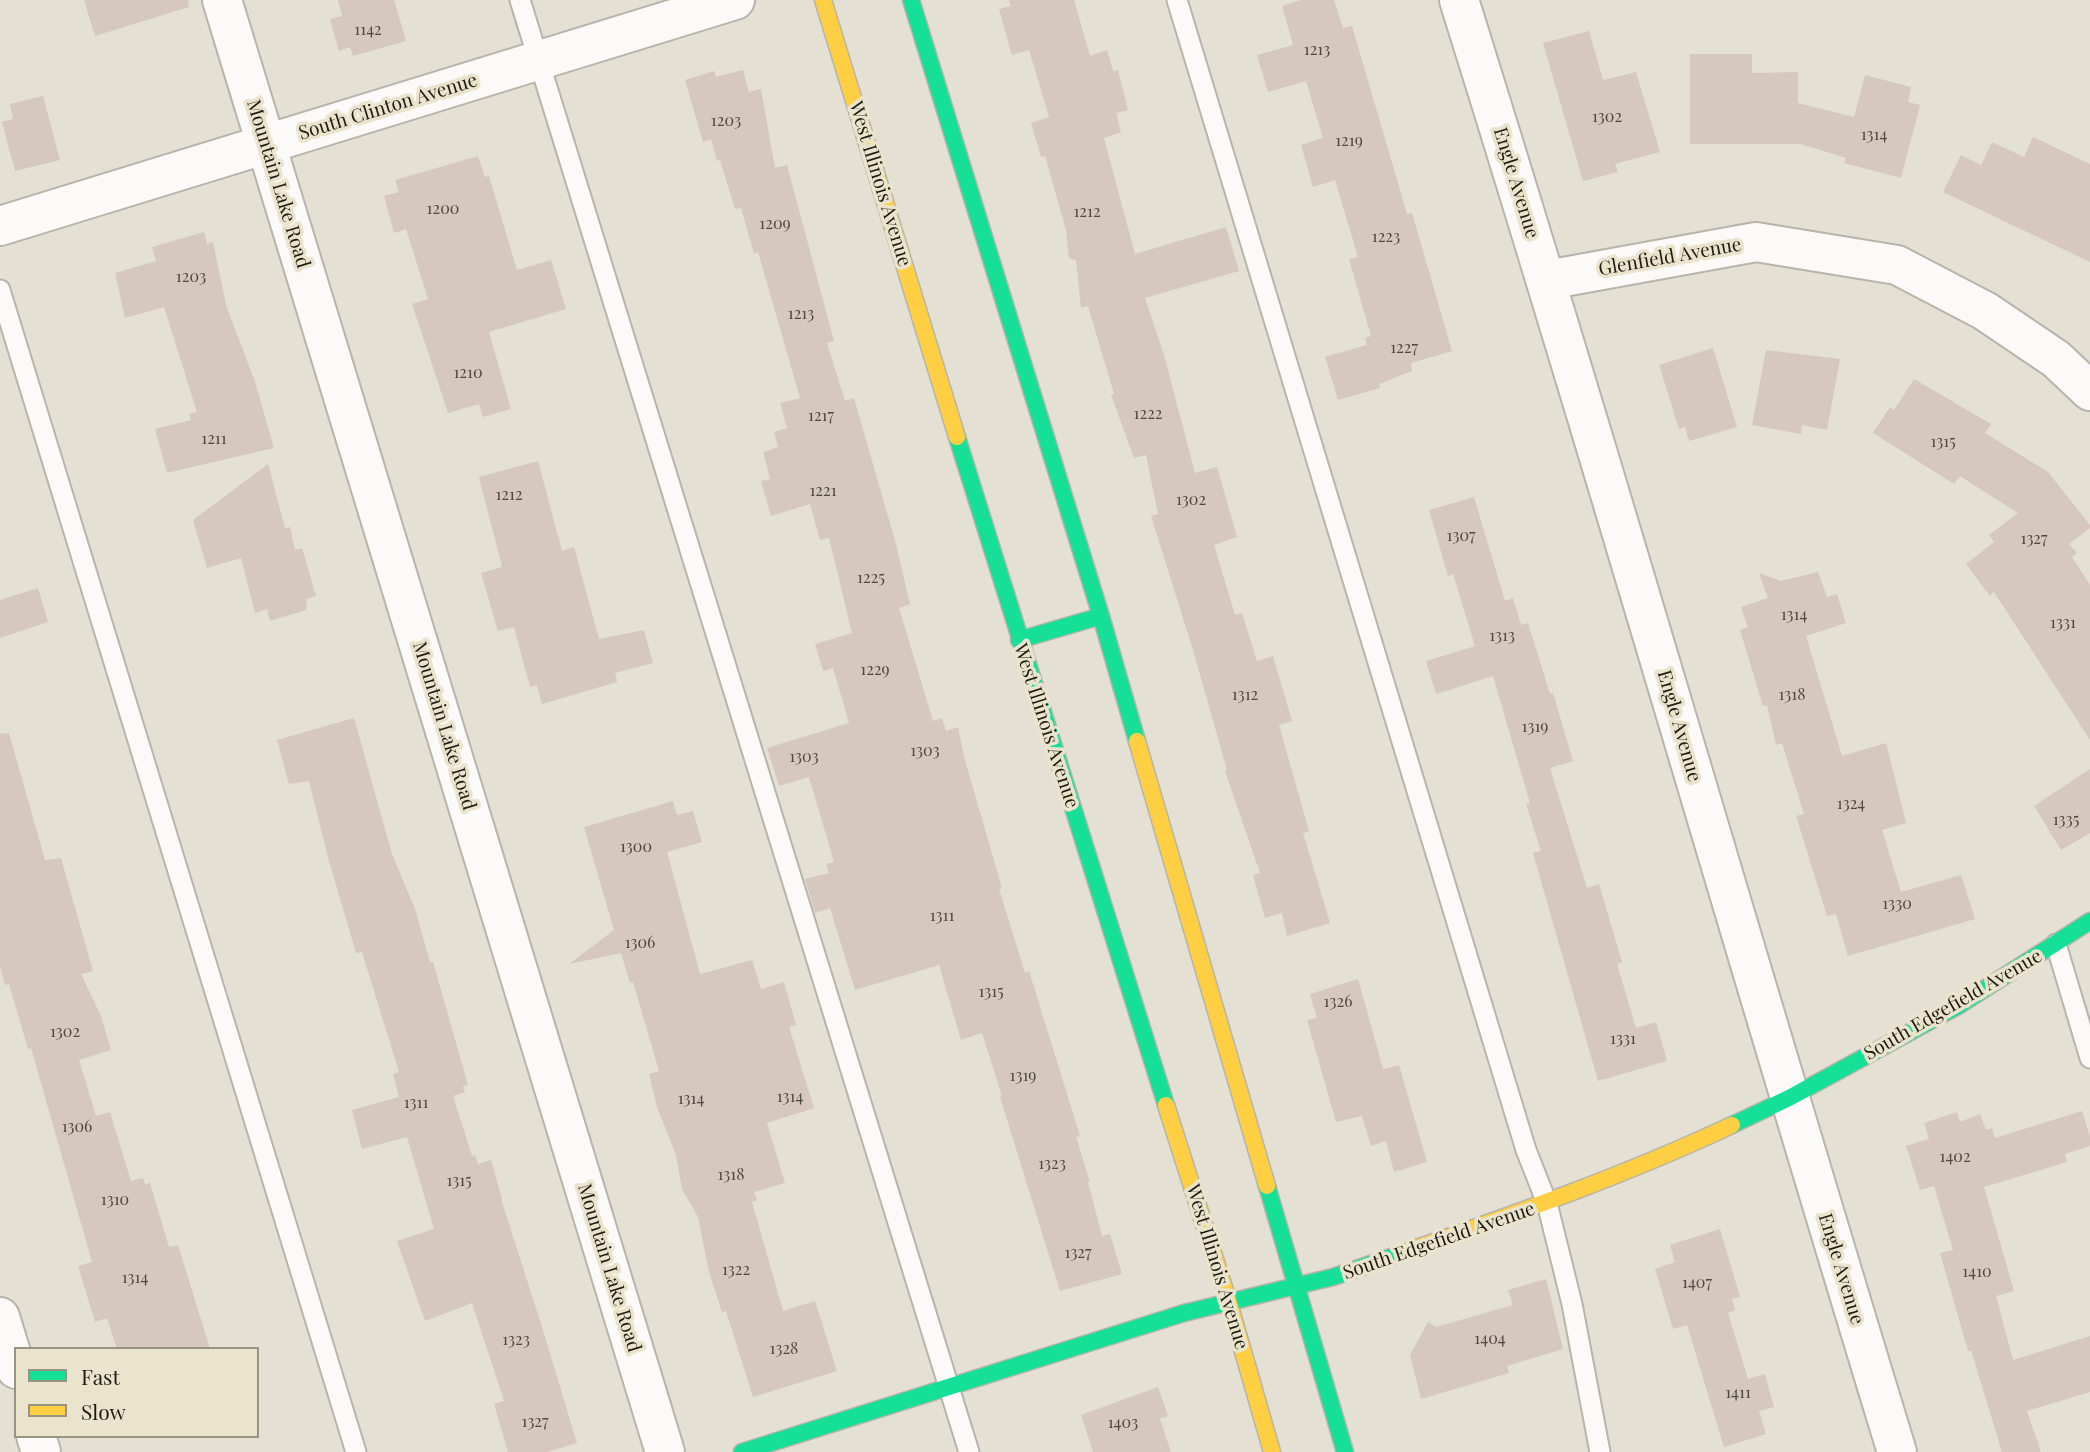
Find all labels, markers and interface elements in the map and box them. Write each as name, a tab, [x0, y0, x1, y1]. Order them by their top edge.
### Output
house number: 1142	[354, 20, 382, 40]
house number: 1213	[1304, 40, 1330, 60]
street label: South Clinton Avenue	[296, 69, 480, 145]
street label: Mountain Lake Road	[242, 97, 314, 271]
street label: West Illinois Avenue	[844, 99, 916, 269]
house number: 1302	[1592, 107, 1622, 127]
house number: 1203	[711, 111, 741, 131]
street label: Engle Avenue	[1488, 125, 1544, 241]
house number: 1314	[1861, 125, 1887, 145]
house number: 1219	[1335, 131, 1363, 151]
house number: 1200	[427, 199, 459, 219]
house number: 1212	[1073, 202, 1101, 222]
house number: 1209	[759, 214, 791, 234]
house number: 1223	[1372, 227, 1400, 247]
street label: Glenfield Avenue	[1597, 233, 1743, 281]
house number: 1203	[176, 267, 206, 287]
house number: 1213	[788, 304, 814, 324]
house number: 1227	[1390, 338, 1418, 358]
house number: 1210	[453, 363, 483, 383]
house number: 1222	[1134, 404, 1162, 424]
house number: 1217	[808, 406, 834, 426]
house number: 1211	[201, 429, 227, 449]
house number: 1315	[1930, 432, 1956, 452]
house number: 1221	[809, 481, 837, 501]
house number: 1212	[495, 485, 523, 505]
house number: 1302	[1176, 490, 1206, 510]
house number: 1307	[1447, 526, 1475, 546]
house number: 1327	[2020, 529, 2048, 549]
house number: 1225	[857, 568, 885, 588]
house number: 1314	[1781, 605, 1807, 625]
house number: 1331	[2050, 613, 2076, 633]
house number: 1313	[1489, 626, 1515, 646]
street label: Mountain Lake Road	[408, 639, 480, 813]
street label: West Illinois Avenue	[1009, 641, 1083, 811]
house number: 1229	[860, 660, 890, 680]
street label: Engle Avenue	[1652, 668, 1706, 784]
house number: 1312	[1232, 685, 1258, 705]
house number: 1318	[1778, 685, 1806, 705]
house number: 1319	[1522, 717, 1548, 737]
house number: 1303	[910, 741, 940, 761]
house number: 1303	[789, 747, 819, 767]
house number: 1324	[1837, 794, 1865, 814]
house number: 1335	[2053, 810, 2079, 830]
house number: 1300	[620, 837, 652, 857]
house number: 1330	[1882, 894, 1912, 914]
house number: 1311	[930, 906, 954, 926]
house number: 1306	[625, 933, 655, 953]
street label: South Edgefield Avenue	[1860, 945, 2046, 1065]
house number: 1315	[978, 982, 1004, 1002]
house number: 1326	[1324, 992, 1352, 1012]
house number: 1302	[50, 1022, 80, 1042]
house number: 1331	[1610, 1029, 1636, 1049]
house number: 1319	[1010, 1066, 1036, 1086]
house number: 1314	[777, 1087, 803, 1107]
house number: 1314	[678, 1089, 704, 1109]
house number: 1311	[404, 1093, 428, 1113]
house number: 1306	[62, 1117, 92, 1137]
house number: 1402	[1939, 1147, 1971, 1167]
house number: 1323	[1038, 1154, 1066, 1174]
house number: 1318	[717, 1165, 745, 1185]
house number: 1315	[446, 1171, 472, 1191]
street label: Mountain Lake Road	[573, 1181, 645, 1355]
street label: West Illinois Avenue	[1181, 1182, 1253, 1352]
house number: 1310	[101, 1190, 129, 1210]
street label: South Edgefield Avenue	[1340, 1197, 1538, 1285]
street label: Engle Avenue	[1813, 1211, 1869, 1327]
house number: 1327	[1064, 1243, 1092, 1263]
house number: 1322	[722, 1260, 750, 1280]
house number: 1410	[1962, 1262, 1992, 1282]
house number: 1314	[122, 1268, 148, 1288]
house number: 1407	[1682, 1273, 1712, 1293]
house number: 1404	[1474, 1329, 1506, 1349]
house number: 1323	[502, 1330, 530, 1350]
house number: 1328	[770, 1339, 798, 1359]
legend	[14, 1347, 259, 1438]
text: Fast	[81, 1362, 120, 1390]
house number: 1411	[1725, 1383, 1751, 1403]
text: Slow	[81, 1397, 126, 1425]
house number: 1327	[521, 1412, 549, 1432]
house number: 1403	[1108, 1413, 1138, 1433]

